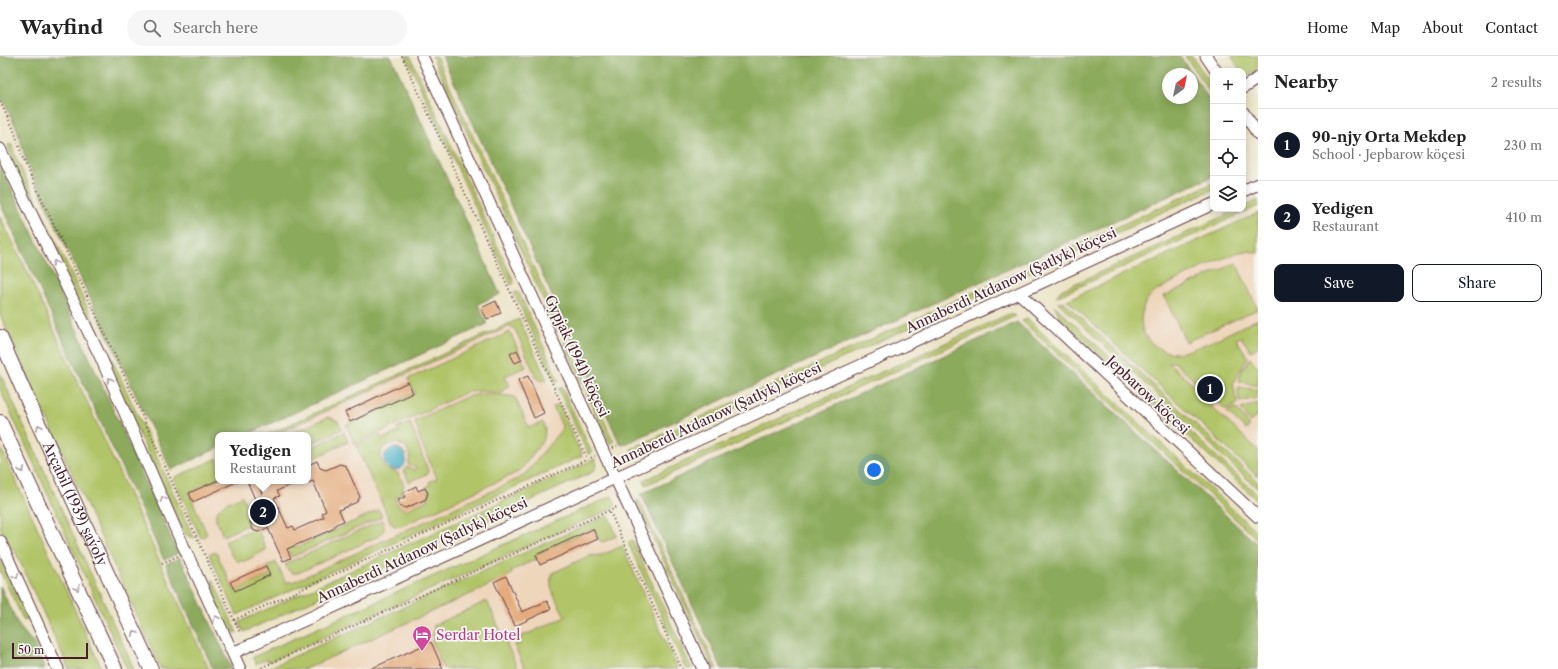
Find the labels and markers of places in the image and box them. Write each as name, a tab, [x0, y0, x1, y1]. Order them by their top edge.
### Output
pin: 1	[1197, 374, 1223, 404]
pin: 2	[250, 497, 276, 527]
hotel icon: Serdar Hotel	[411, 624, 433, 652]
place label: Serdar Hotel	[436, 626, 520, 644]

